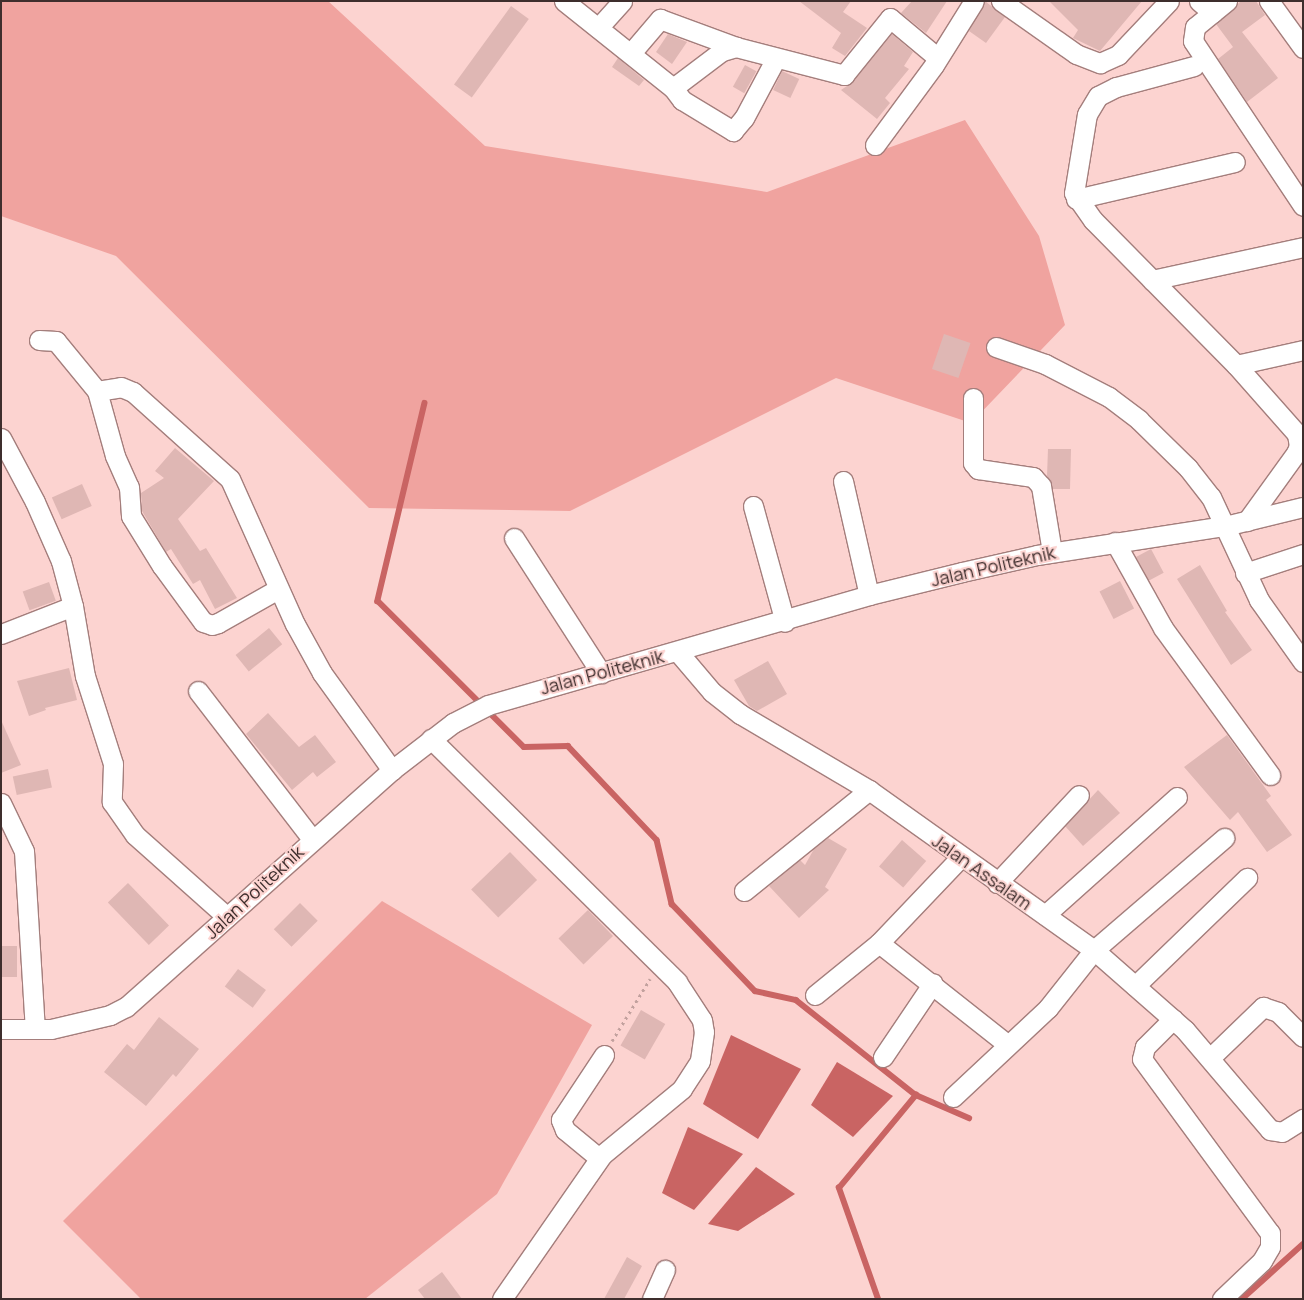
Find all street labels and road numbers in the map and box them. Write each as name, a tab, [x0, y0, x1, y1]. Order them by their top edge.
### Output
street label: Jalan Politeknik	[929, 541, 1057, 591]
street label: Jalan Politeknik	[538, 645, 666, 699]
street label: Jalan Assalam	[928, 830, 1036, 914]
street label: Jalan Politeknik	[200, 841, 308, 943]

